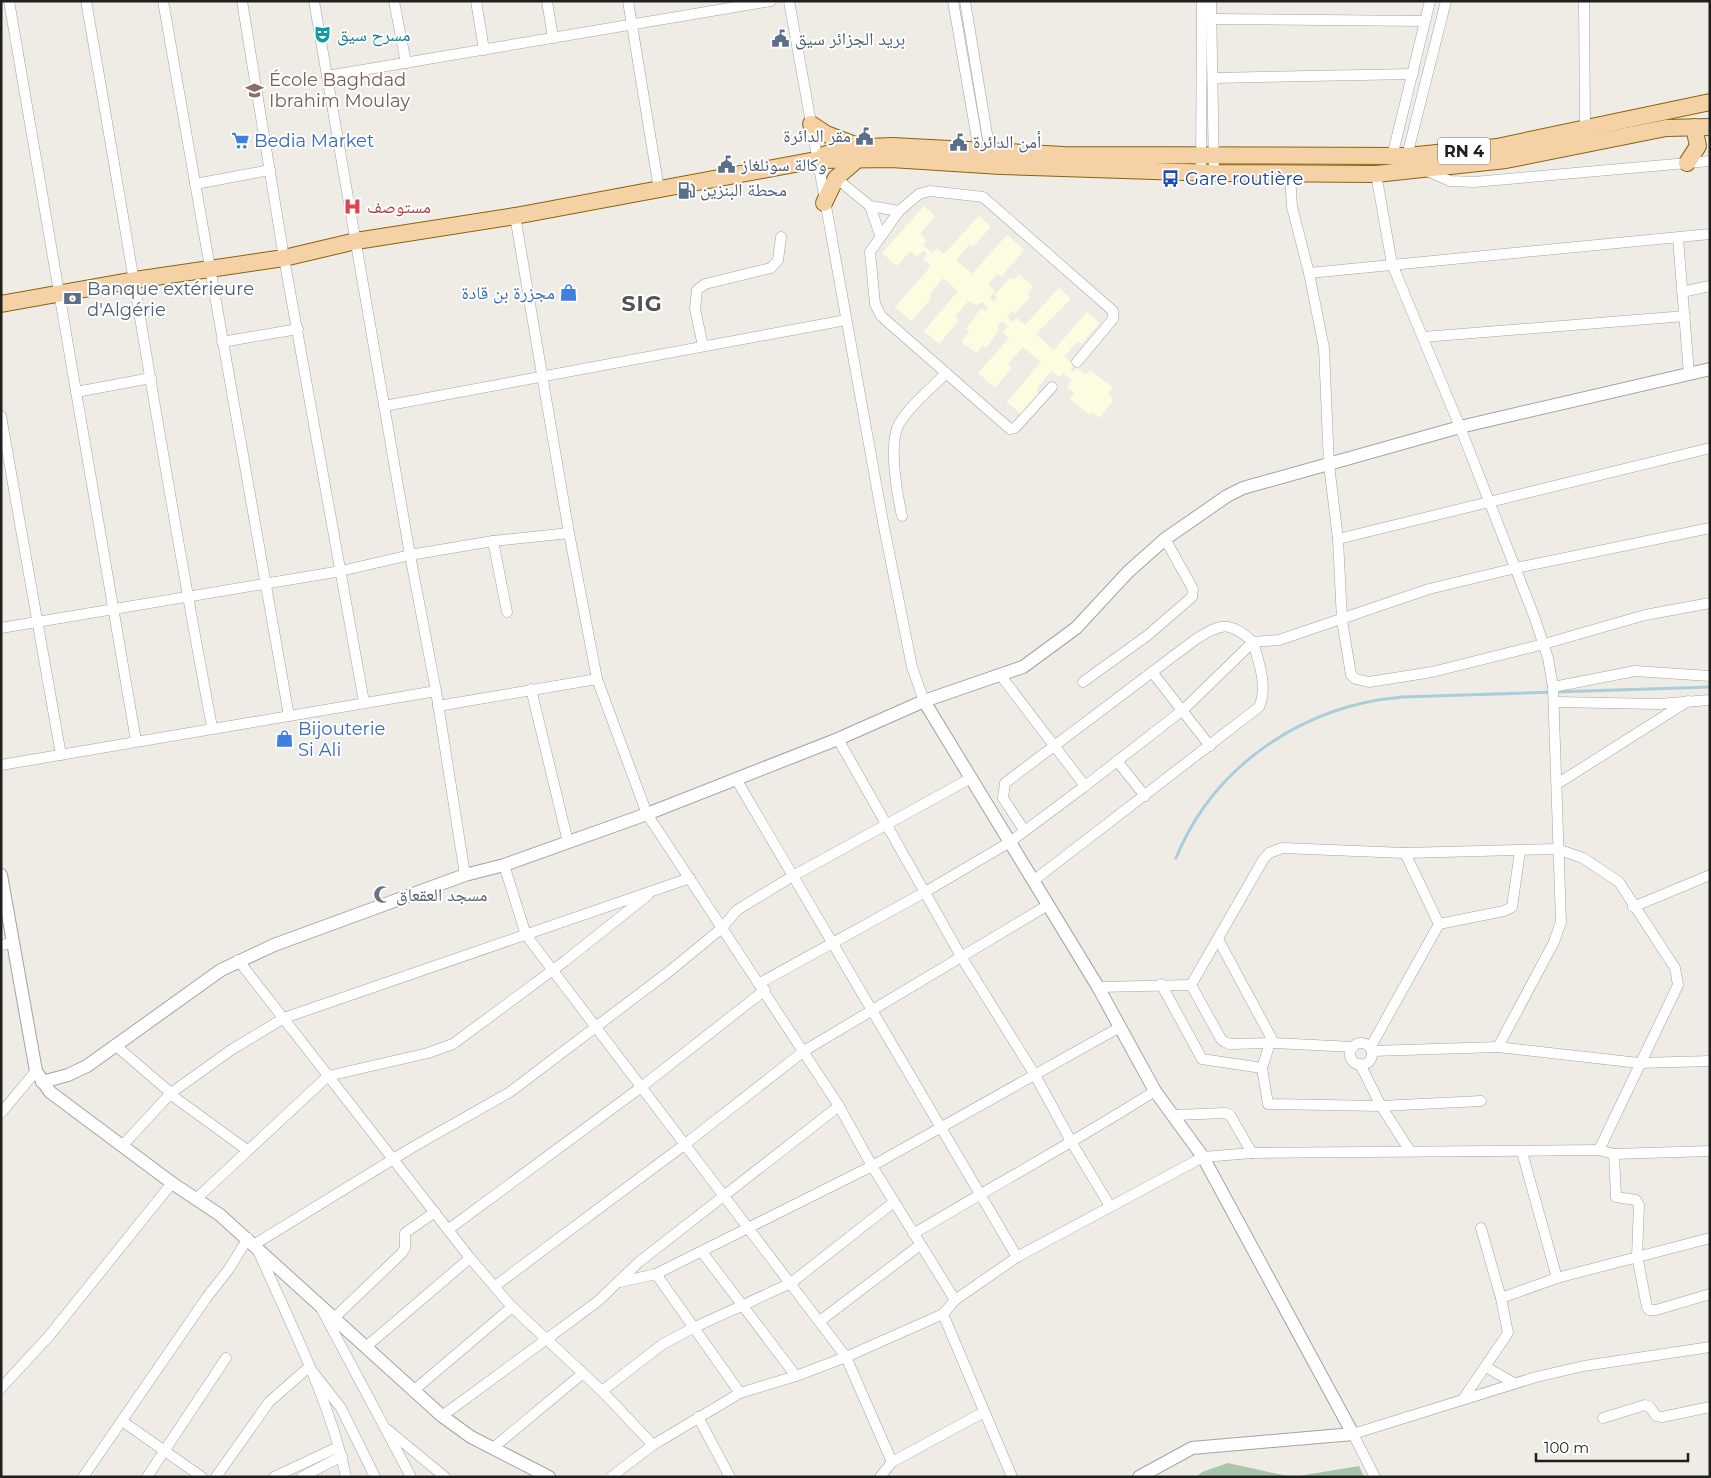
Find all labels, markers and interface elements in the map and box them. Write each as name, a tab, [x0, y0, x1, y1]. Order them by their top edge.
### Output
place label: مسرح سيق	[337, 24, 410, 47]
theatre icon: مسرح سيق	[313, 25, 333, 45]
place label: بريد الجزائر سيق	[795, 28, 905, 50]
public building icon: بريد الجزائر سيق	[771, 29, 791, 49]
place label: École Baghdad Ibrahim Moulay	[269, 69, 410, 112]
school or university icon: École Baghdad Ibrahim Moulay	[245, 80, 265, 100]
place label: مقر الدائرة	[783, 125, 851, 147]
public building icon: مقر الدائرة	[855, 126, 875, 146]
place label: Bedia Market	[254, 130, 374, 152]
supermarket icon: Bedia Market	[230, 131, 250, 151]
place label: أمن الدائرة	[973, 131, 1041, 153]
public building icon: أمن الدائرة	[949, 132, 969, 152]
road number: RN 4	[1438, 138, 1490, 164]
place label: وكالة سونلغاز	[740, 154, 827, 176]
public building icon: وكالة سونلغاز	[717, 155, 737, 175]
place label: Gare routière	[1185, 168, 1303, 190]
bus stop icon: Gare routière	[1161, 169, 1181, 189]
place label: محطة البنزين	[700, 179, 787, 201]
fuel station icon: محطة البنزين	[676, 180, 696, 200]
place label: مستوصف	[367, 196, 431, 218]
hospital icon: مستوصف	[343, 197, 363, 217]
place label: Banque extérieure d'Algérie	[87, 278, 254, 321]
place label: مجزرة بن قادة	[461, 282, 555, 304]
shop icon: مجزرة بن قادة	[559, 283, 579, 303]
bank icon: Banque extérieure d'Algérie	[63, 289, 83, 309]
district label: SIG	[621, 290, 663, 317]
place label: Bijouterie Si Ali	[298, 718, 385, 761]
shop icon: Bijouterie Si Ali	[274, 729, 294, 749]
place label: مسجد العقعاق	[396, 884, 488, 906]
mosque icon: مسجد العقعاق	[372, 885, 392, 905]
scale bar	[1536, 1430, 1688, 1462]
text: 100 m	[1544, 1438, 1589, 1457]

